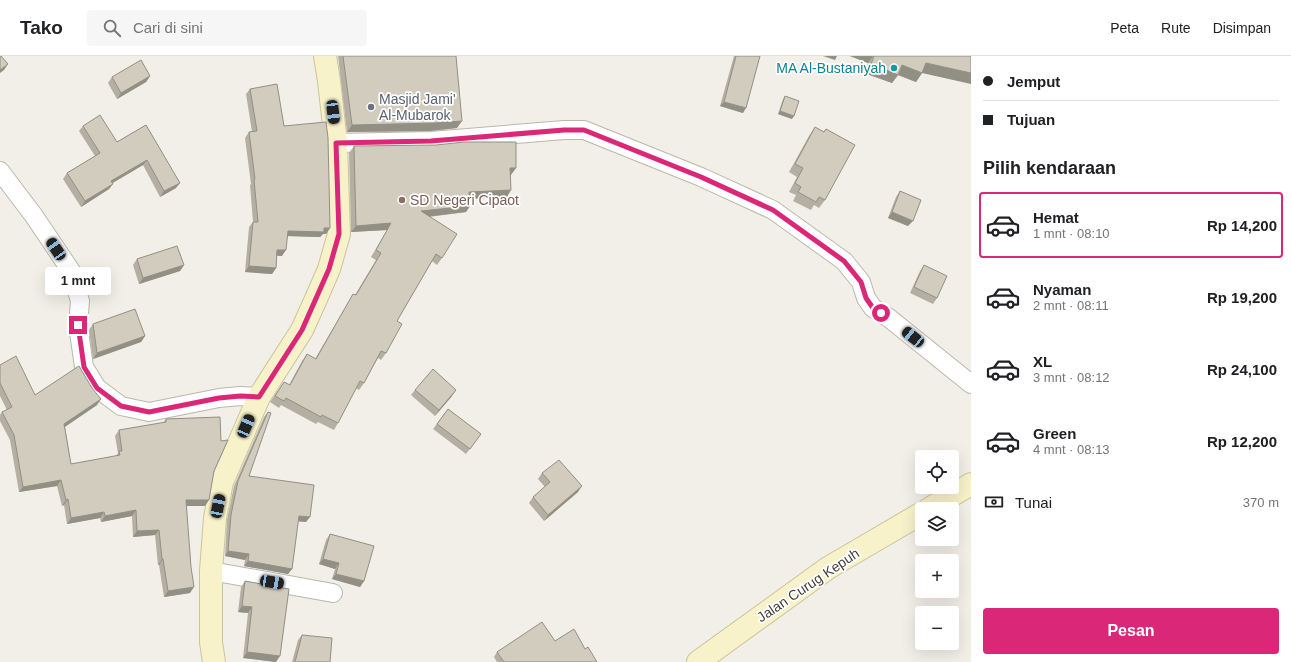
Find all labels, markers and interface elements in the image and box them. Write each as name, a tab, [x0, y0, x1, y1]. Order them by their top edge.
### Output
search box	[87, 10, 367, 46]
text: Tako	[20, 17, 63, 38]
icon: search	[101, 17, 123, 39]
text: Cari di sini	[133, 19, 203, 36]
text: Peta	[1110, 20, 1139, 36]
text: Rute	[1161, 20, 1191, 36]
text: Disimpan	[1213, 20, 1271, 36]
place label: MA Al-Bustaniyah	[776, 60, 886, 76]
marker: MA Al-Bustaniyah	[889, 63, 899, 73]
text: Jemput	[1007, 73, 1060, 90]
place label: Masjid Jami' Al-Mubarok	[379, 91, 456, 123]
car	[326, 99, 340, 125]
marker: Masjid Jami' Al-Mubarok	[366, 102, 376, 112]
text: Tujuan	[1007, 111, 1055, 128]
text: Pilih kendaraan	[983, 158, 1116, 178]
place label: SD Negeri Cipaot	[410, 192, 519, 208]
marker: SD Negeri Cipaot	[397, 195, 407, 205]
icon: car	[985, 207, 1021, 243]
text: Hemat	[1033, 209, 1079, 226]
text: Rp 14,200	[1207, 217, 1277, 234]
text: 1 mnt · 08:10	[1033, 226, 1110, 241]
car	[44, 236, 68, 262]
callout: 1 mnt	[45, 267, 111, 295]
text: 1 mnt	[61, 273, 95, 288]
icon: car	[985, 279, 1021, 315]
text: Nyaman	[1033, 281, 1091, 298]
text: Rp 19,200	[1207, 289, 1277, 306]
text: 2 mnt · 08:11	[1033, 298, 1109, 313]
route start	[872, 304, 890, 322]
route end	[69, 316, 87, 334]
car	[900, 325, 926, 349]
icon: car	[985, 351, 1021, 387]
text: XL	[1033, 353, 1052, 370]
text: Rp 24,100	[1207, 361, 1277, 378]
text: 3 mnt · 08:12	[1033, 370, 1110, 385]
car	[236, 413, 256, 439]
icon: car	[985, 423, 1021, 459]
text: Green	[1033, 425, 1076, 442]
text: Rp 12,200	[1207, 433, 1277, 450]
text: 4 mnt · 08:13	[1033, 442, 1110, 457]
map controls	[915, 450, 959, 650]
button: locate	[915, 450, 959, 494]
icon: cash	[983, 491, 1005, 513]
car	[210, 493, 226, 519]
text: Tunai	[1015, 494, 1052, 511]
text: 370 m	[1243, 495, 1279, 510]
button: layers	[915, 502, 959, 546]
street label: Jalan Curug Kepuh	[754, 545, 862, 625]
button: +	[915, 554, 959, 598]
car	[259, 574, 285, 590]
button: −	[915, 606, 959, 650]
button: Pesan	[983, 608, 1279, 654]

